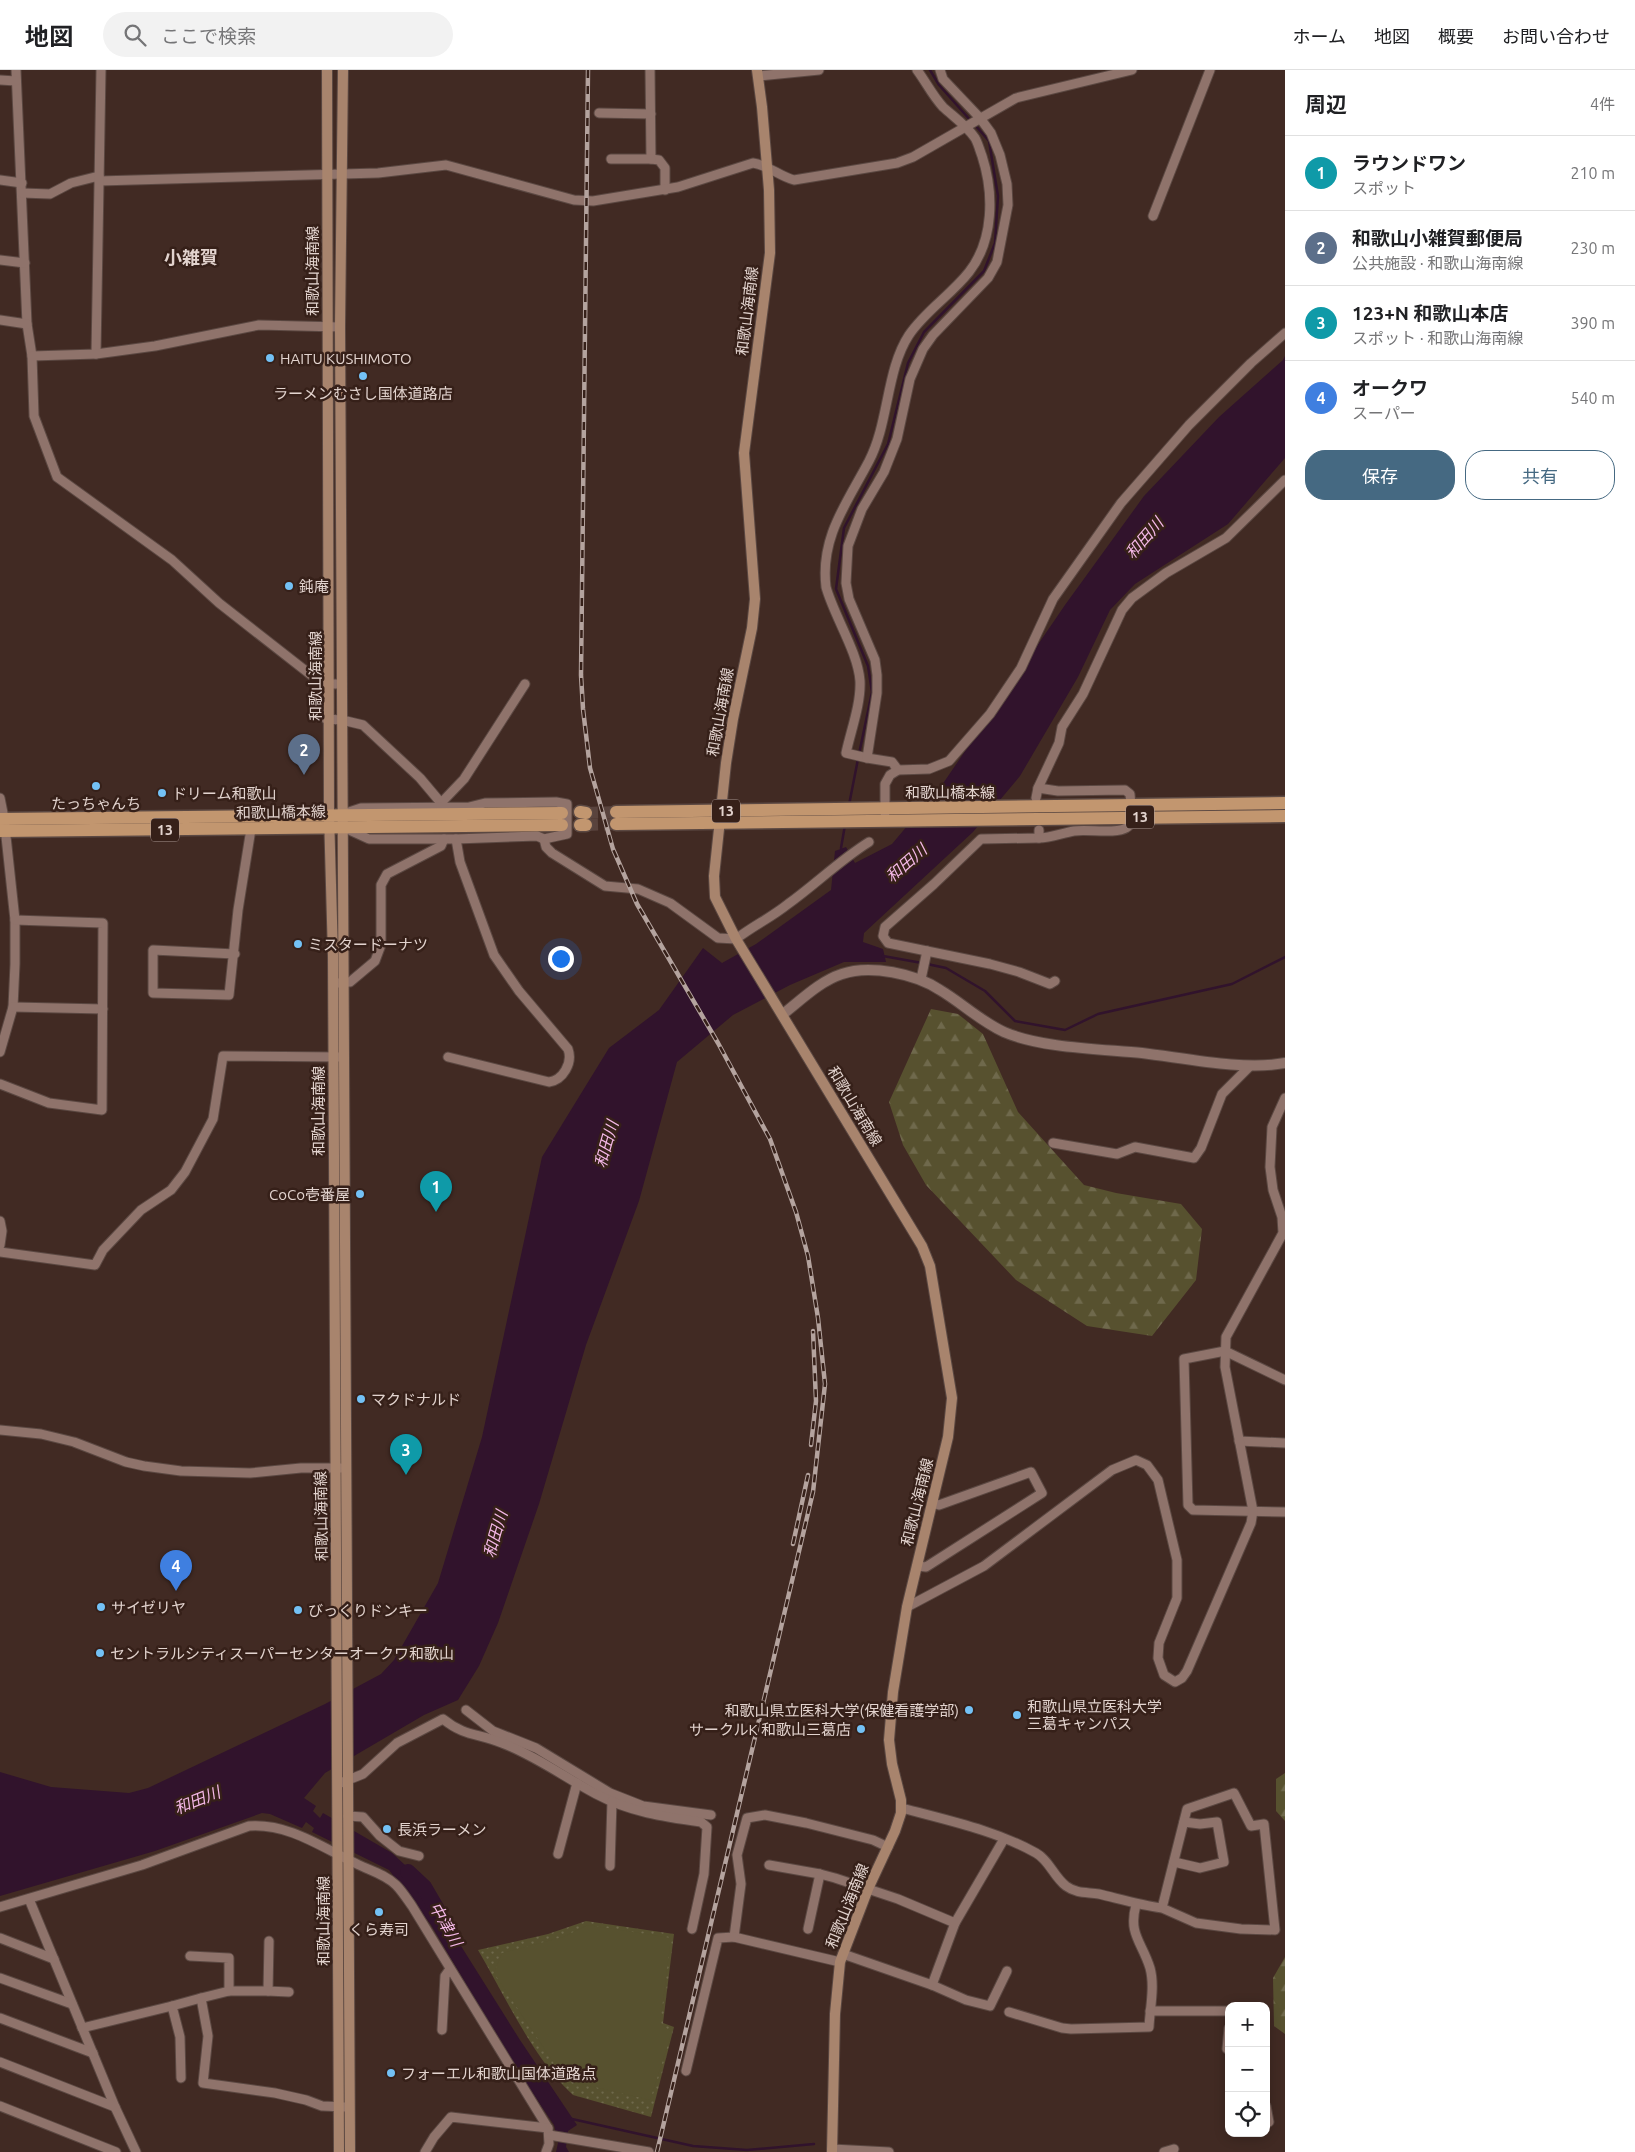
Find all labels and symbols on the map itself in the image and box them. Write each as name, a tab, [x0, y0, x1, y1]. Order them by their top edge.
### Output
street label: 和歌山海南線	[304, 226, 321, 316]
district label: 小雑賀	[164, 247, 218, 267]
street label: 和歌山海南線	[733, 265, 761, 357]
place label: HAITU KUSHIMOTO	[280, 350, 412, 367]
marker: HAITU KUSHIMOTO	[264, 352, 276, 364]
marker: ラーメンむさし国体道路店	[357, 370, 369, 382]
place label: ラーメンむさし国体道路店	[273, 385, 453, 402]
water label: 和田川	[1121, 512, 1168, 562]
place label: 鈍庵	[299, 578, 329, 595]
marker: 鈍庵	[283, 580, 295, 592]
street label: 和歌山海南線	[307, 631, 324, 721]
street label: 和歌山海南線	[704, 666, 736, 758]
pin: 2	[288, 734, 320, 775]
marker: たっちゃんち	[90, 780, 102, 792]
street label: 和歌山橋本線	[905, 784, 995, 801]
place label: ドリーム和歌山	[172, 785, 277, 802]
marker: ドリーム和歌山	[156, 787, 168, 799]
place label: たっちゃんち	[51, 795, 141, 812]
road number: 13	[712, 799, 740, 822]
street label: 和歌山橋本線	[236, 803, 326, 821]
road number: 13	[1126, 806, 1154, 829]
road number: 13	[151, 818, 179, 842]
water label: 和田川	[882, 839, 932, 886]
place label: ミスタードーナツ	[308, 936, 428, 953]
marker: ミスタードーナツ	[292, 938, 304, 950]
your location	[548, 946, 574, 972]
street label: 和歌山海南線	[825, 1063, 885, 1149]
street label: 和歌山海南線	[310, 1066, 327, 1156]
water label: 和田川	[591, 1117, 622, 1170]
pin: 1	[420, 1171, 452, 1212]
place label: CoCo壱番屋	[269, 1186, 350, 1203]
marker: CoCo壱番屋	[354, 1188, 366, 1200]
place label: マクドナルド	[371, 1391, 461, 1408]
marker: マクドナルド	[355, 1393, 367, 1405]
pin: 3	[390, 1434, 422, 1475]
street label: 和歌山海南線	[898, 1456, 936, 1548]
street label: 和歌山海南線	[312, 1471, 330, 1561]
water label: 和田川	[480, 1507, 511, 1560]
pin: 4	[160, 1550, 192, 1591]
place label: サイゼリヤ	[111, 1599, 186, 1616]
marker: サイゼリヤ	[95, 1601, 107, 1613]
place label: びっくりドンキー	[308, 1602, 428, 1619]
marker: びっくりドンキー	[292, 1604, 304, 1616]
place label: セントラルシティスーパーセンターオークワ和歌山	[110, 1645, 454, 1662]
marker: セントラルシティスーパーセンターオークワ和歌山	[94, 1647, 106, 1659]
place label: 和歌山県立医科大学 三葛キャンパス	[1027, 1698, 1162, 1732]
place label: 和歌山県立医科大学(保健看護学部)	[725, 1702, 959, 1719]
marker: 和歌山県立医科大学(保健看護学部)	[963, 1704, 975, 1716]
marker: 和歌山県立医科大学 三葛キャンパス	[1011, 1709, 1023, 1721]
place label: サークルK 和歌山三葛店	[689, 1721, 851, 1738]
marker: サークルK 和歌山三葛店	[855, 1723, 867, 1735]
water label: 和田川	[171, 1782, 224, 1817]
place label: 長浜ラーメン	[397, 1821, 486, 1838]
marker: 長浜ラーメン	[381, 1823, 393, 1835]
street label: 和歌山海南線	[822, 1861, 872, 1951]
street label: 和歌山海南線	[315, 1876, 332, 1966]
water label: 中津川	[426, 1899, 467, 1951]
marker: くら寿司	[373, 1906, 385, 1918]
place label: くら寿司	[349, 1921, 409, 1938]
place label: フォーエル和歌山国体道路点	[401, 2065, 596, 2082]
marker: フォーエル和歌山国体道路点	[385, 2067, 397, 2079]

